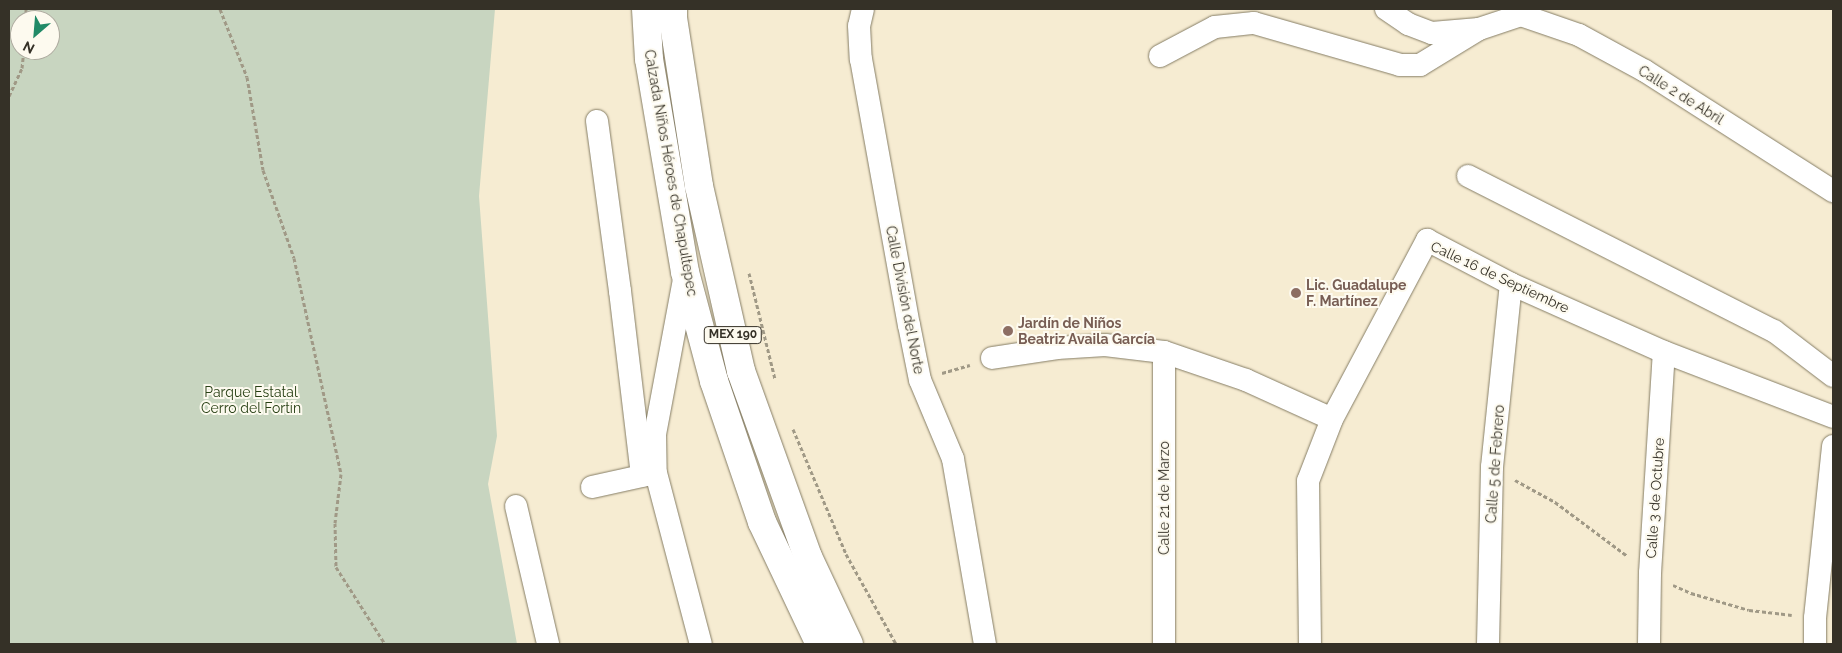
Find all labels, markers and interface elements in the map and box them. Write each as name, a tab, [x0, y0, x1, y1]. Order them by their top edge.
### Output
north arrow	[10, 10, 60, 60]
text: N	[20, 38, 37, 57]
street label: Calzada Niños Héroes de Chapultepec	[641, 48, 701, 298]
street label: Calle 2 de Abril	[1635, 62, 1727, 128]
street label: Calle División del Norte	[882, 224, 928, 376]
street label: Calle 16 de Septiembre	[1428, 238, 1572, 316]
place label: Lic. Guadalupe F. Martínez	[1306, 277, 1406, 310]
marker: Lic. Guadalupe F. Martínez	[1290, 287, 1302, 299]
place label: Jardín de Niños Beatriz Availa García	[1018, 315, 1155, 348]
marker: Jardín de Niños Beatriz Availa García	[1002, 325, 1014, 337]
road number: MEX 190	[703, 326, 763, 344]
park label: Parque Estatal Cerro del Fortín	[201, 384, 301, 417]
street label: Calle 5 de Febrero	[1482, 404, 1508, 524]
street label: Calle 3 de Octubre	[1642, 437, 1668, 559]
street label: Calle 21 de Marzo	[1156, 441, 1172, 555]

